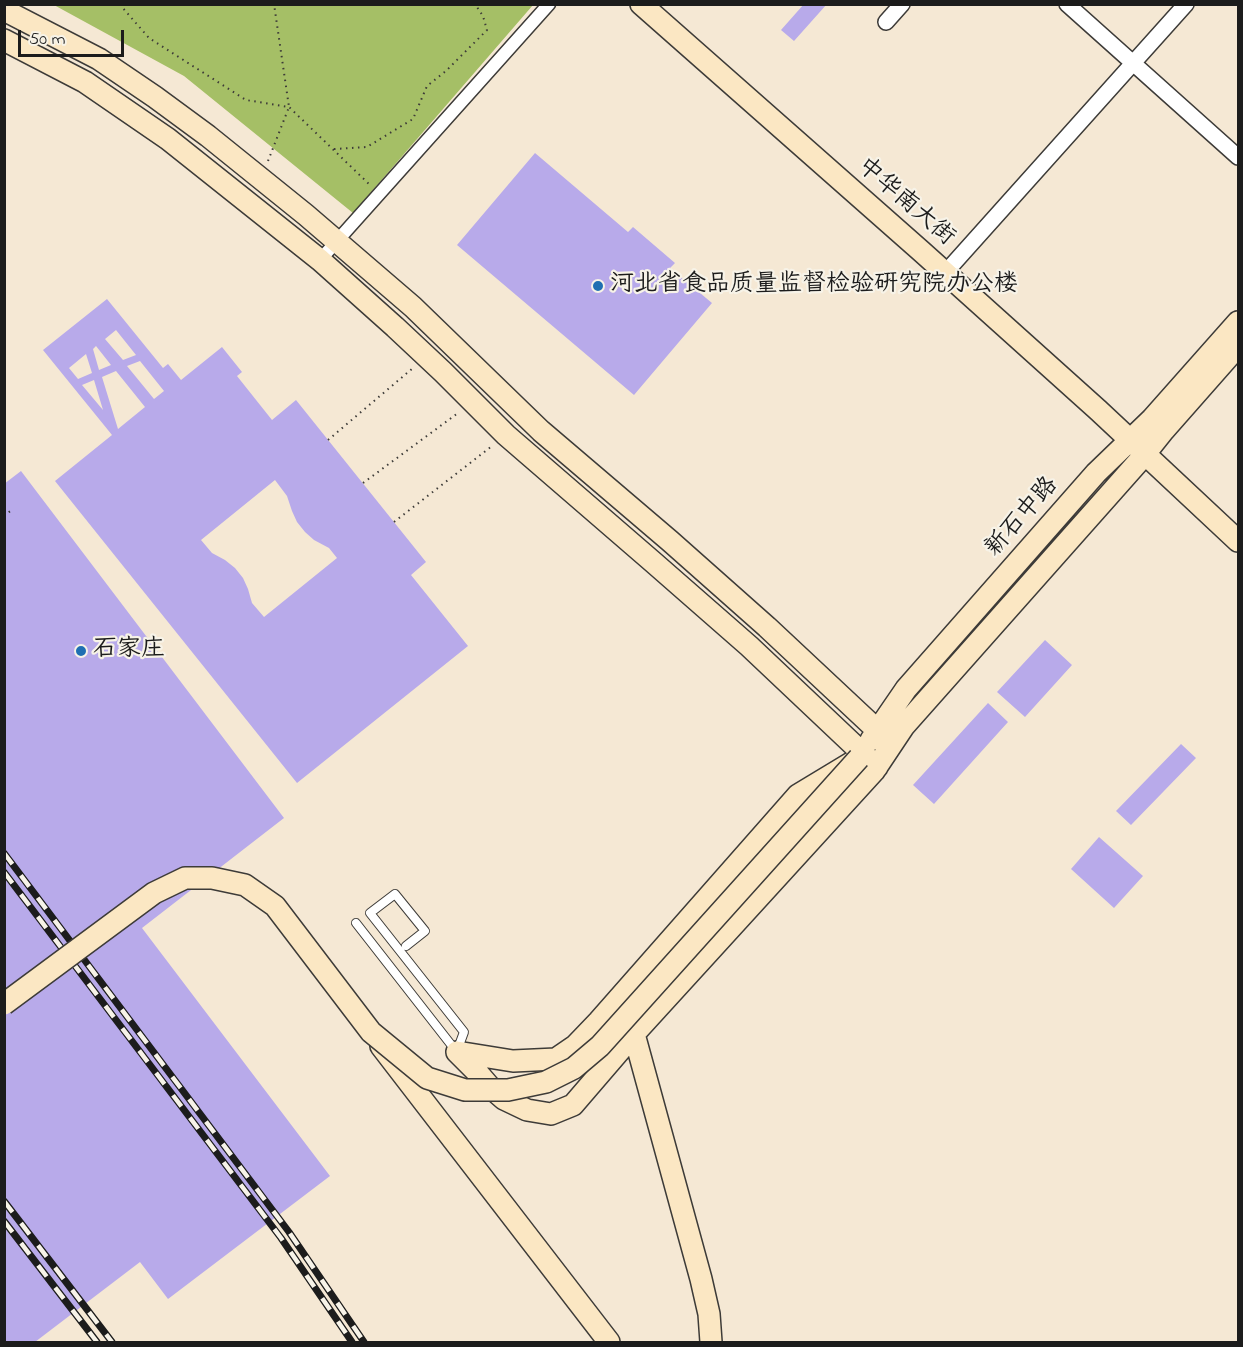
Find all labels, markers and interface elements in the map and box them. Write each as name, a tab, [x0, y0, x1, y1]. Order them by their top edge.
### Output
scale bar	[21, 18, 128, 56]
text: 50 m	[29, 27, 66, 53]
street label: 中华南大街	[850, 153, 960, 253]
place label: 河北省食品质量监督检验研究院办公楼	[610, 272, 1018, 300]
marker: 河北省食品质量监督检验研究院办公楼	[591, 279, 605, 293]
street label: 新石中路	[981, 472, 1065, 564]
place label: 石家庄	[93, 637, 165, 665]
marker: 石家庄	[74, 644, 88, 658]

